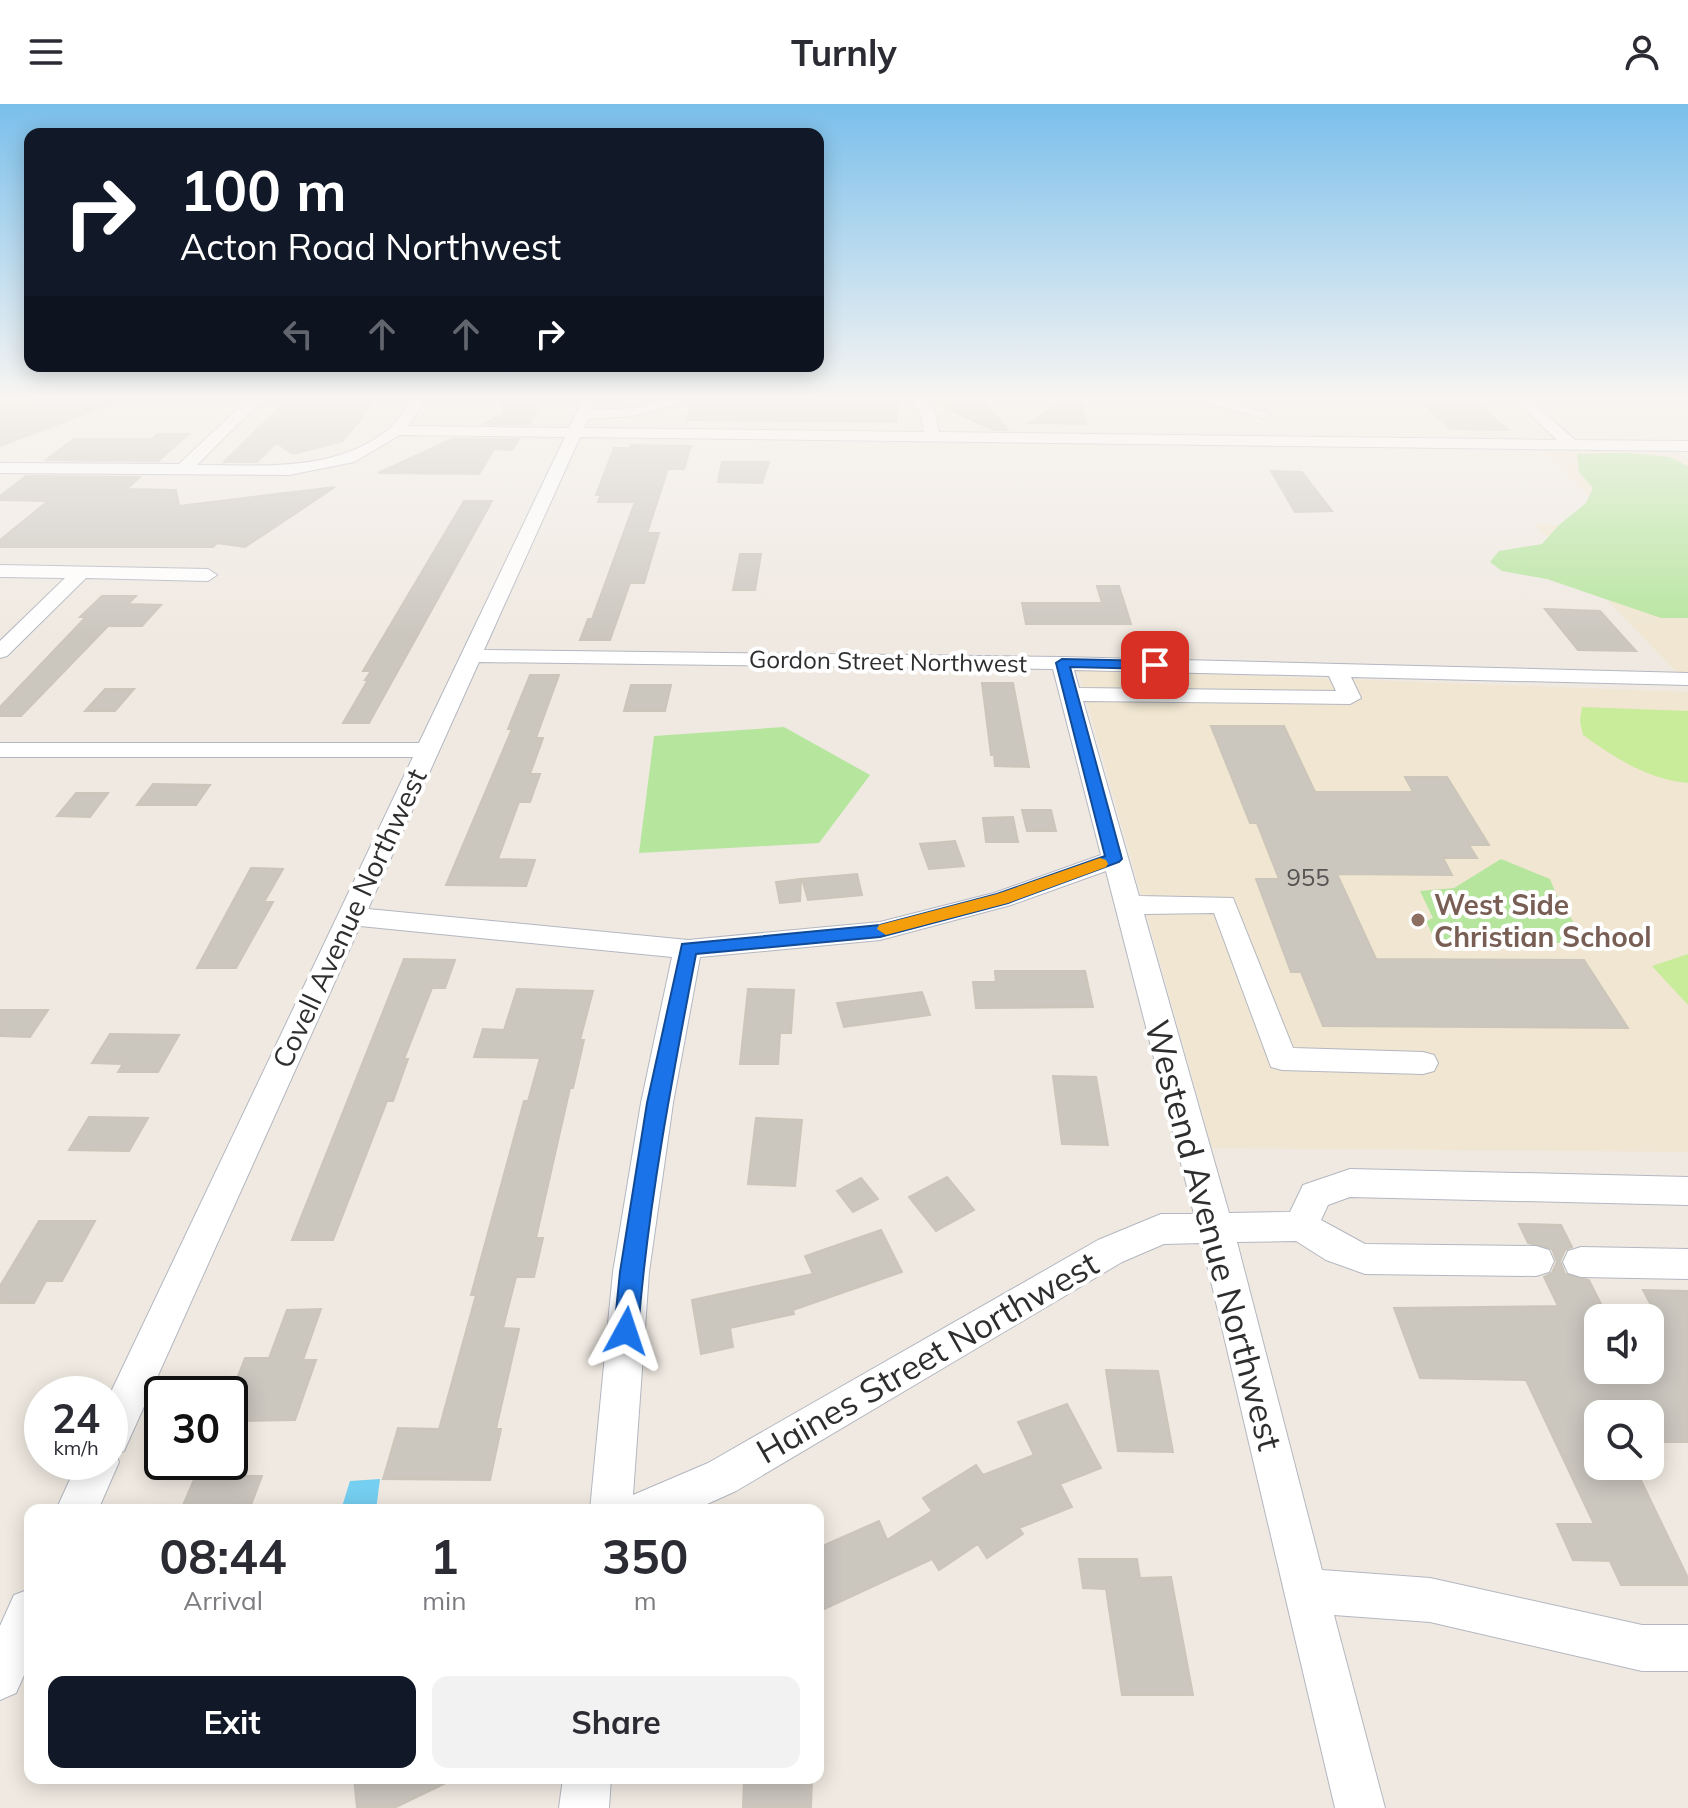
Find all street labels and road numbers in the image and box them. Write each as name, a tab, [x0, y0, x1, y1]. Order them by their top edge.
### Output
street label: Gordon Street Northwest	[749, 644, 1027, 678]
street label: Covell Avenue Northwest	[264, 763, 434, 1073]
street label: Westend Avenue Northwest	[1136, 1015, 1292, 1455]
street label: Haines Street Northwest	[748, 1241, 1106, 1473]

